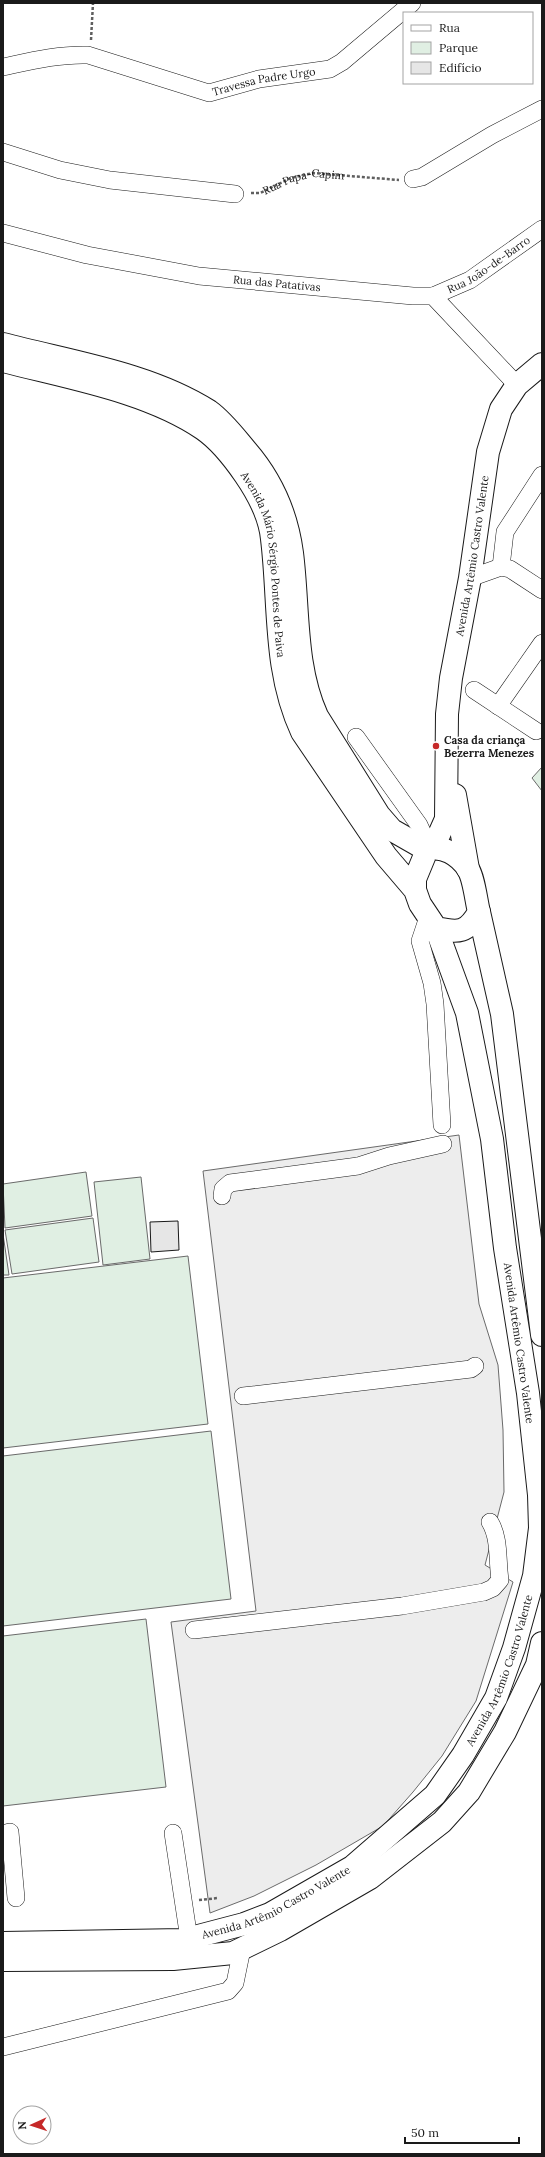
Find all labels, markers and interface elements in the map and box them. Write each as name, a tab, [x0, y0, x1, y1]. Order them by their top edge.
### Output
legend	[403, 12, 533, 84]
text: Rua	[439, 20, 460, 35]
text: Parque	[439, 40, 479, 55]
text: Edifício	[439, 60, 482, 75]
street label: Travessa Padre Urgo	[210, 64, 316, 99]
street label: Rua Papa-Capim	[260, 166, 345, 198]
street label: Rua João-de-Barro	[445, 233, 533, 296]
street label: Rua das Patativas	[232, 272, 321, 294]
street label: Avenida Mário Sérgio Pontes de Paiva	[237, 468, 288, 658]
street label: Avenida Artêmio Castro Valente	[452, 475, 492, 638]
place label: Casa da criança Bezerra Menezes	[444, 733, 534, 760]
marker: Casa da criança Bezerra Menezes	[431, 741, 441, 751]
street label: Avenida Artêmio Castro Valente	[501, 1261, 537, 1424]
street label: Avenida Artêmio Castro Valente	[462, 1593, 535, 1749]
street label: Avenida Artêmio Castro Valente	[199, 1863, 353, 1942]
north arrow	[12, 2105, 52, 2145]
scale bar	[405, 2119, 519, 2145]
text: N	[15, 2120, 29, 2130]
text: 50 m	[411, 2125, 439, 2140]

